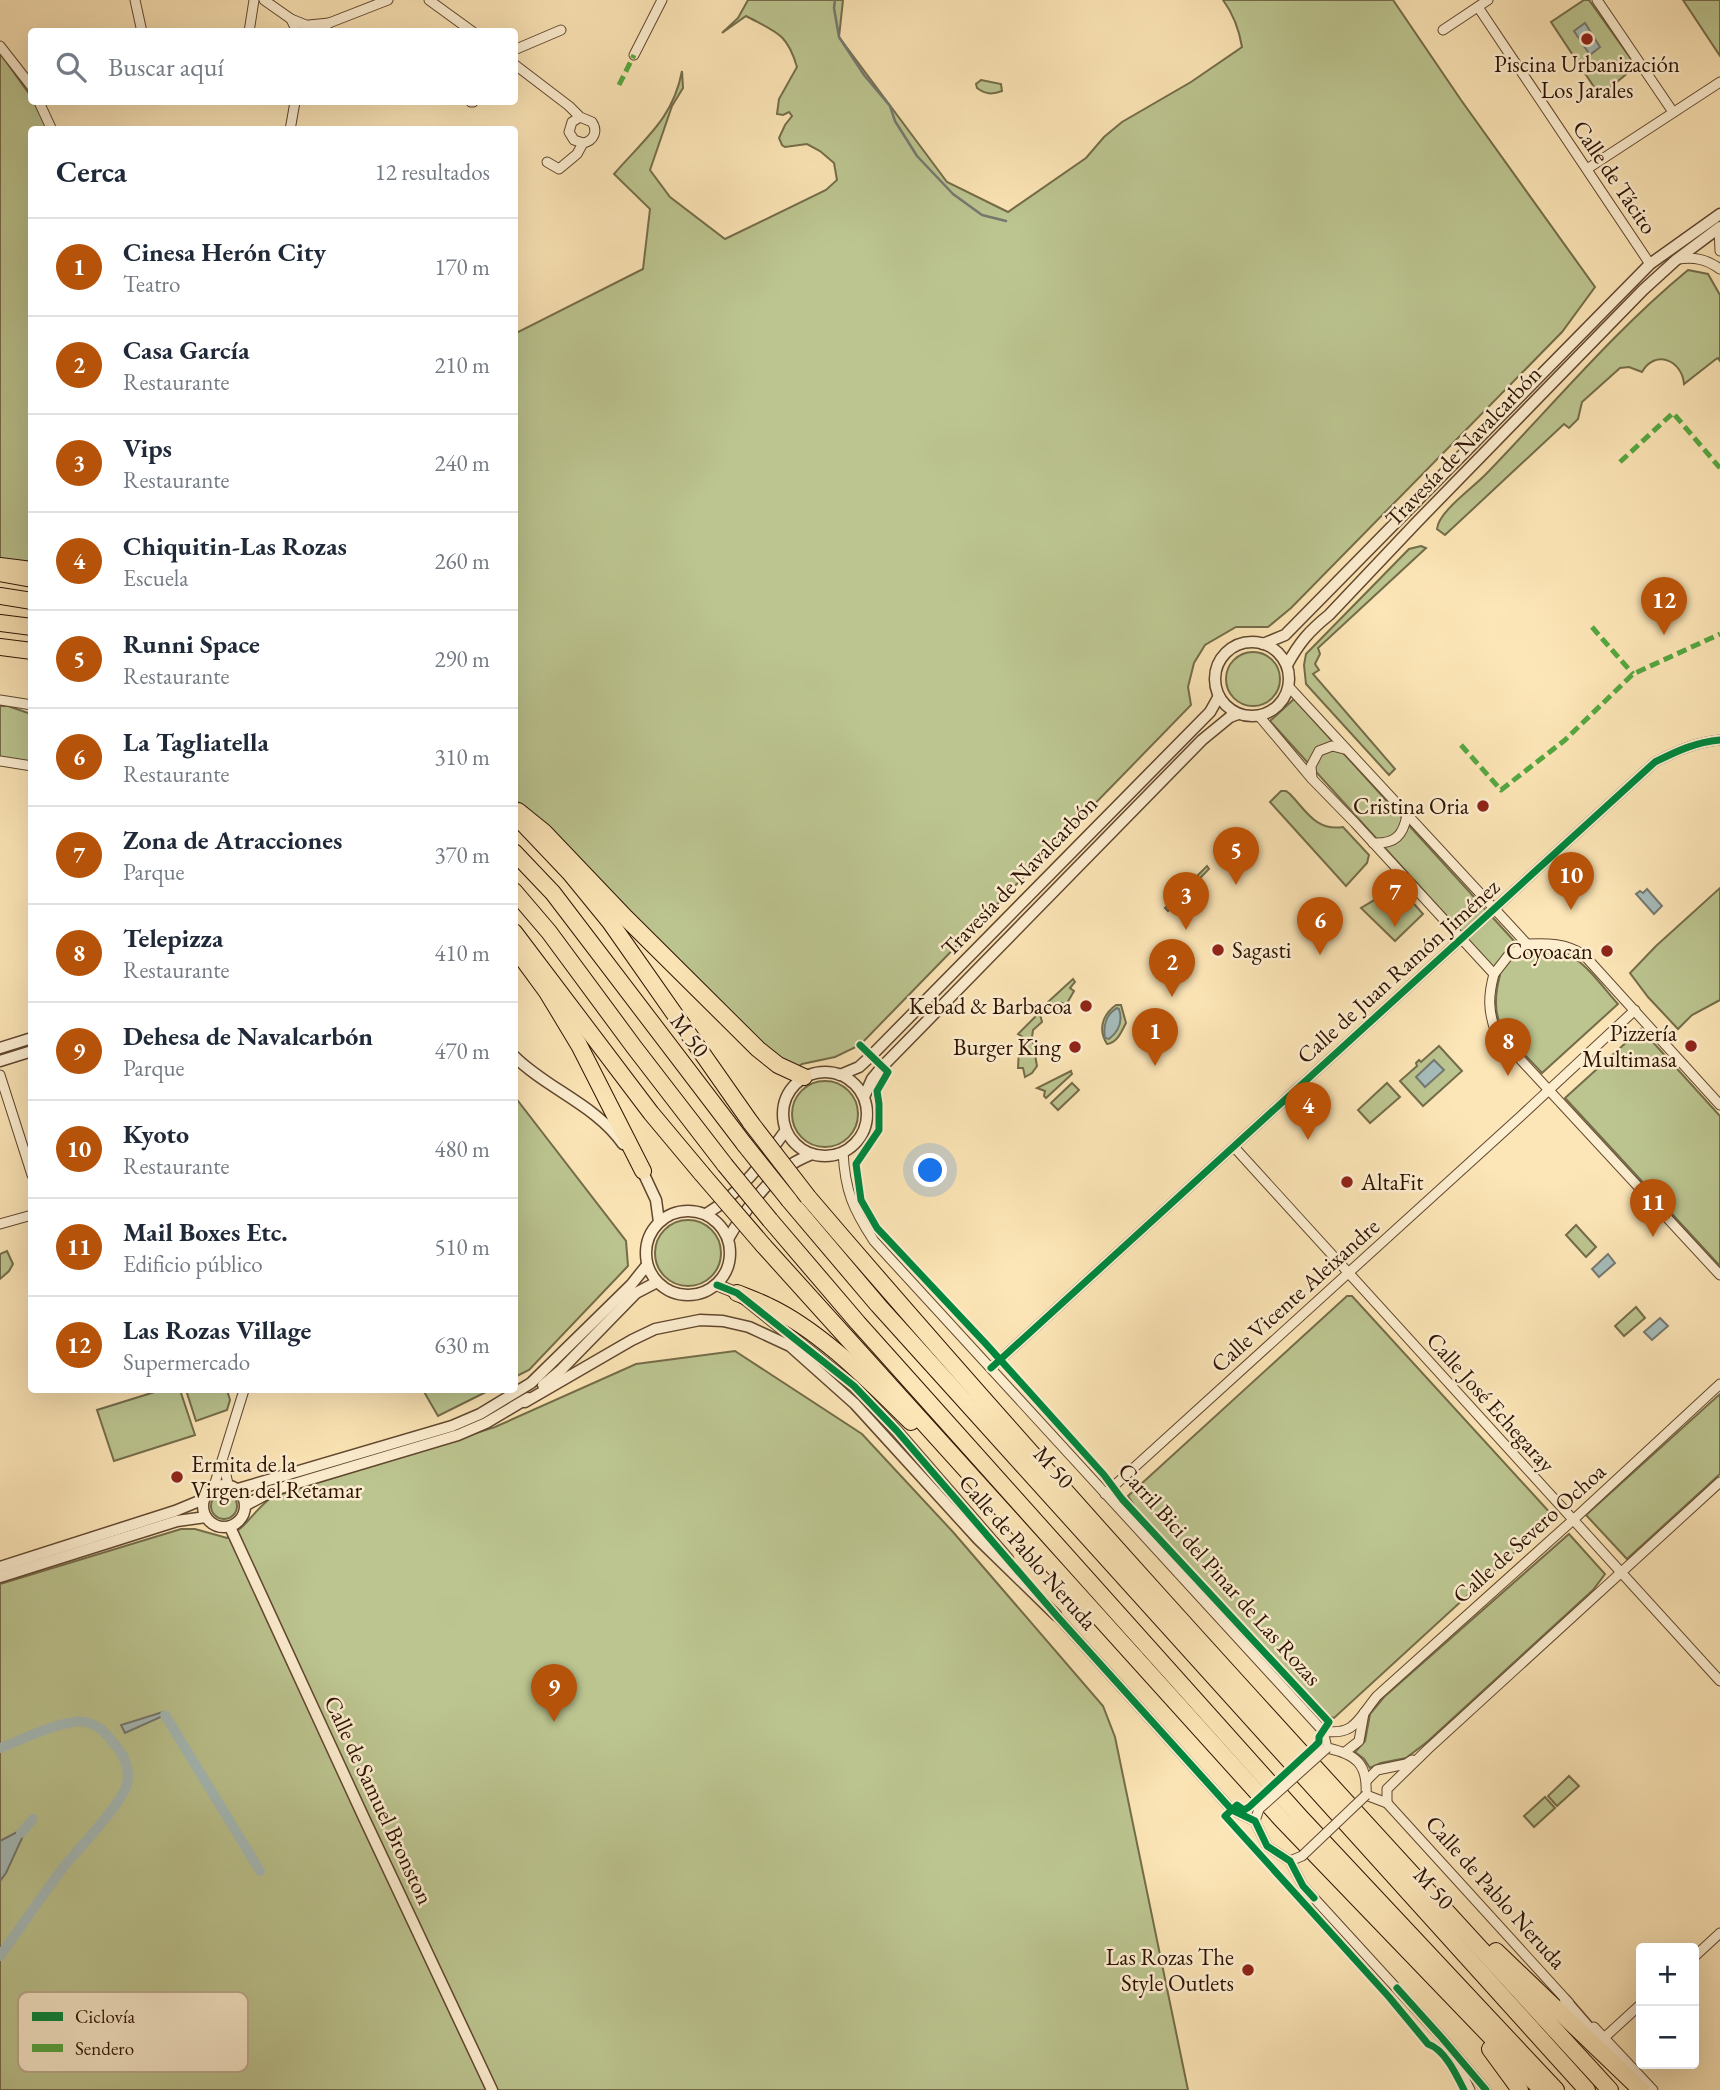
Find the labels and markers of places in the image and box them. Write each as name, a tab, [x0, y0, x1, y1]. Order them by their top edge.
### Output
marker: Piscina Urbanización Los Jarales	[1579, 31, 1595, 47]
place label: Piscina Urbanización Los Jarales	[1494, 49, 1680, 105]
pin: 12	[1641, 577, 1687, 635]
place label: Cristina Oria	[1353, 791, 1470, 821]
marker: Cristina Oria	[1475, 798, 1491, 814]
pin: 5	[1213, 827, 1259, 885]
pin: 10	[1548, 852, 1594, 910]
pin: 7	[1372, 869, 1418, 927]
pin: 3	[1163, 872, 1209, 930]
pin: 6	[1297, 897, 1343, 955]
place label: Sagasti	[1232, 935, 1292, 965]
place label: Coyoacan	[1506, 936, 1593, 966]
pin: 2	[1149, 939, 1195, 997]
marker: Sagasti	[1210, 942, 1226, 958]
marker: Coyoacan	[1599, 943, 1615, 959]
place label: Kebad & Barbacoa	[909, 991, 1073, 1021]
marker: Kebad & Barbacoa	[1078, 998, 1094, 1014]
pin: 1	[1132, 1008, 1178, 1066]
pin: 8	[1485, 1018, 1531, 1076]
place label: Pizzería Multimasa	[1582, 1018, 1678, 1074]
place label: Burger King	[953, 1032, 1062, 1062]
marker: Pizzería Multimasa	[1683, 1038, 1699, 1054]
marker: Burger King	[1067, 1039, 1083, 1055]
pin: 4	[1285, 1082, 1331, 1140]
place label: AltaFit	[1360, 1167, 1424, 1197]
marker: AltaFit	[1339, 1174, 1355, 1190]
pin: 11	[1630, 1179, 1676, 1237]
place label: Ermita de la Virgen del Retamar	[191, 1449, 363, 1505]
marker: Ermita de la Virgen del Retamar	[169, 1469, 185, 1485]
pin: 9	[531, 1664, 577, 1722]
place label: Las Rozas The Style Outlets	[1106, 1942, 1234, 1998]
marker: Las Rozas The Style Outlets	[1240, 1962, 1256, 1978]

